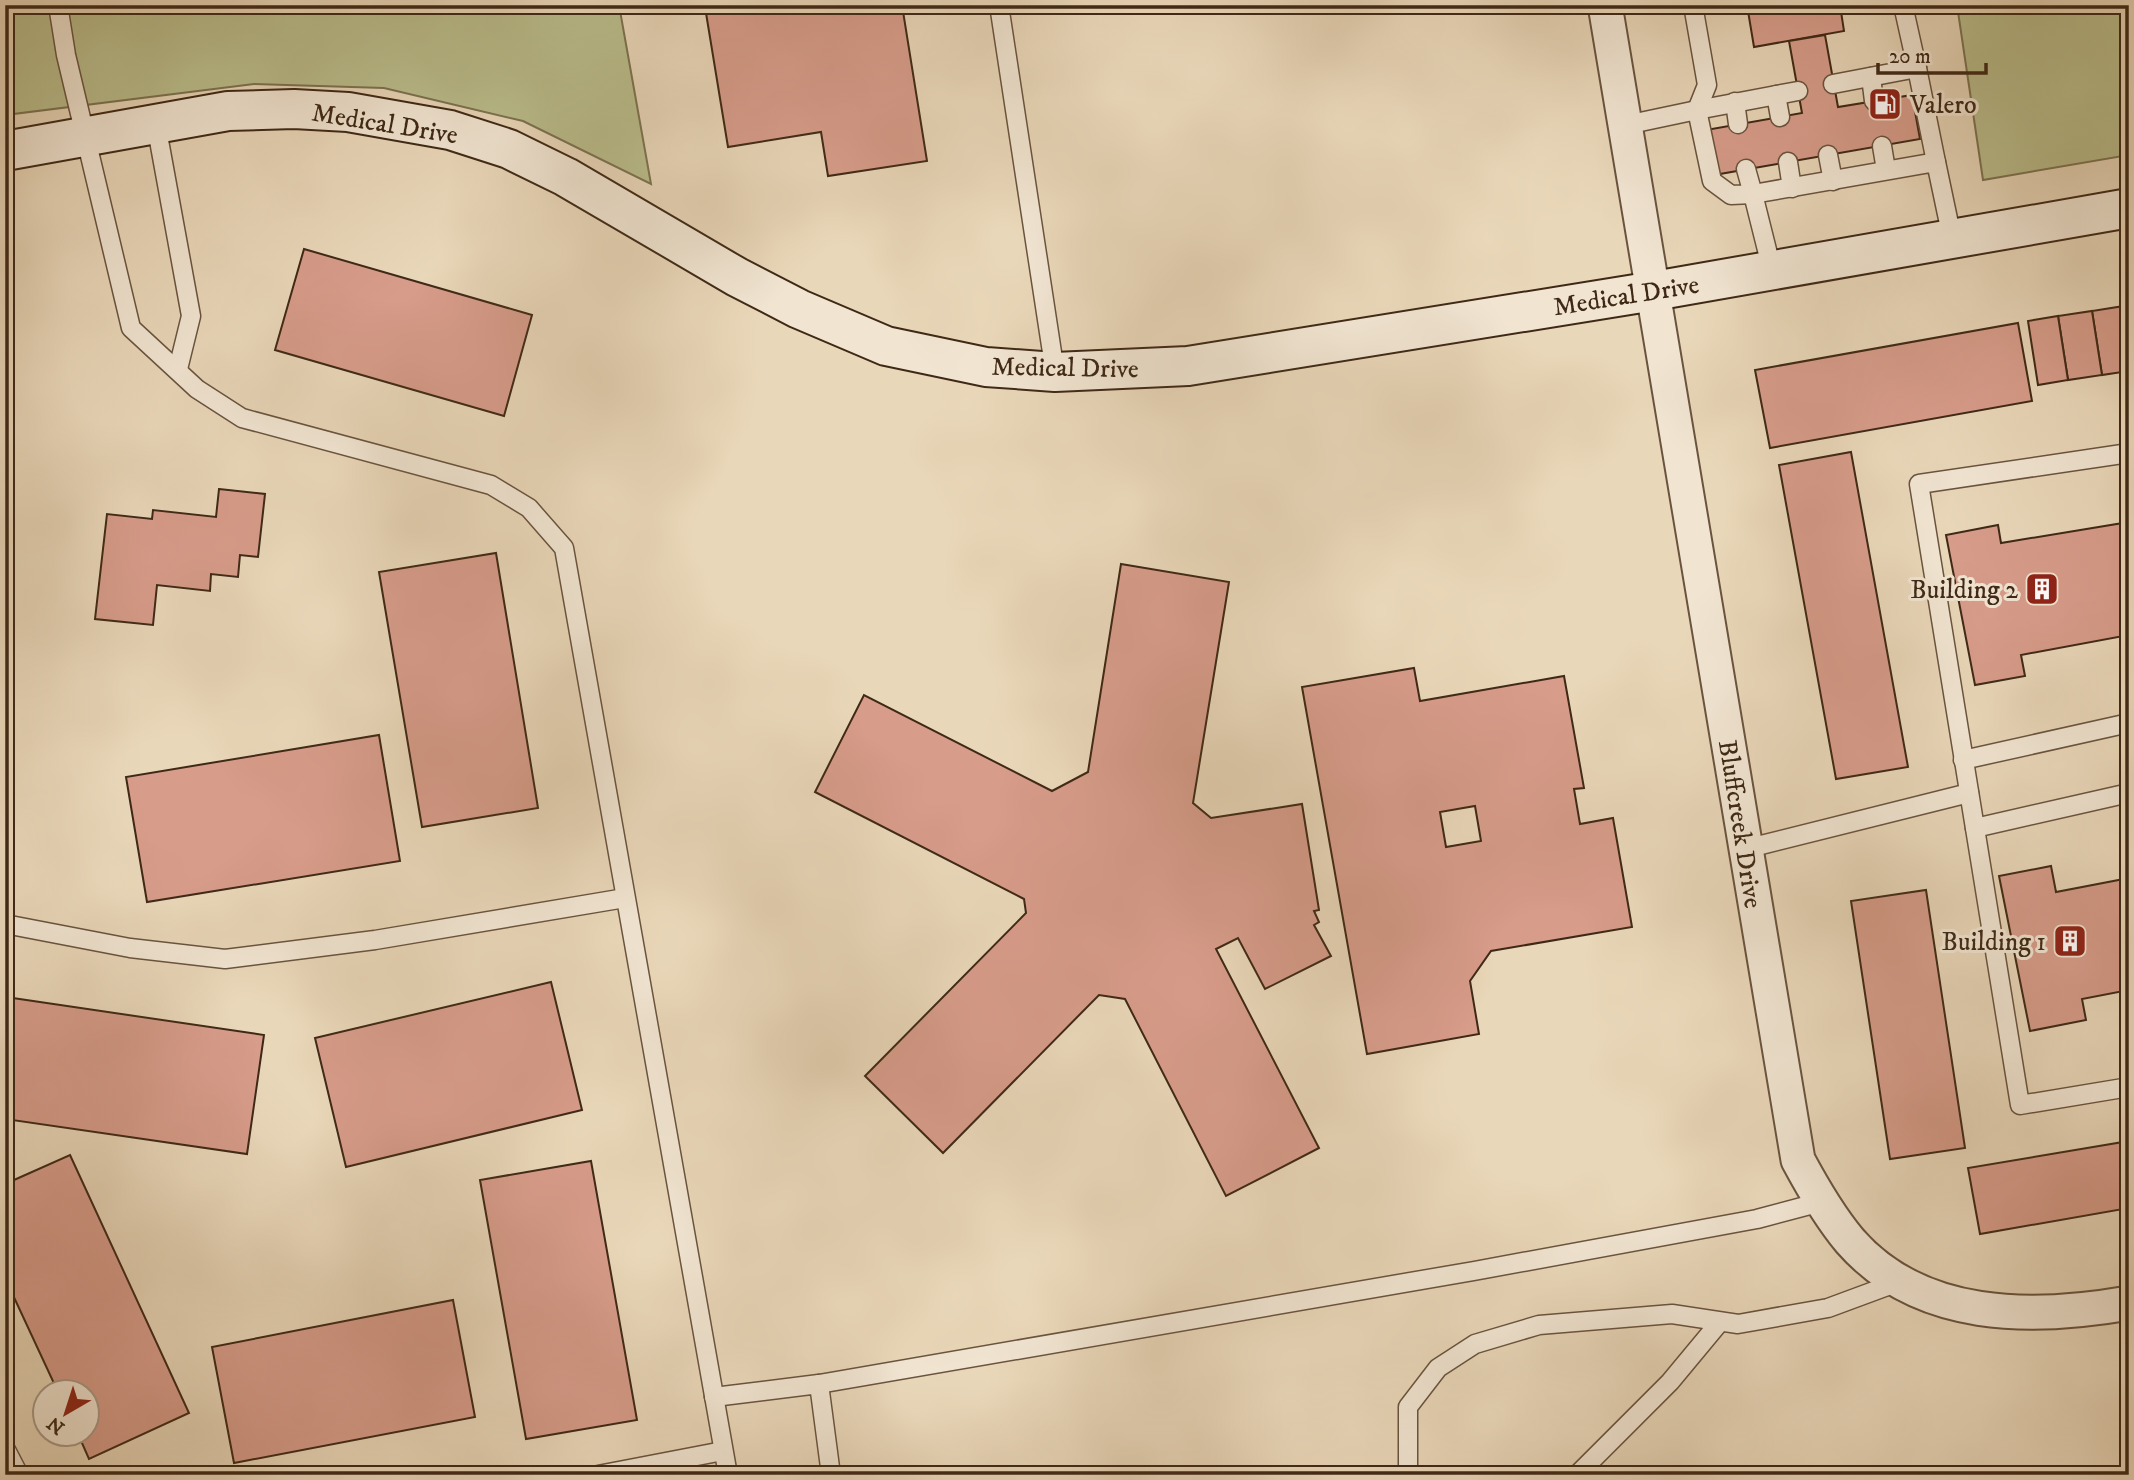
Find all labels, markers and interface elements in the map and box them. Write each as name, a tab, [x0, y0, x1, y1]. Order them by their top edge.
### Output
scale bar	[1878, 32, 1987, 76]
text: 20 m	[1889, 44, 1931, 70]
fuel station icon: Valero	[1866, 85, 1904, 123]
place label: Valero	[1909, 89, 1977, 122]
street label: Medical Drive	[309, 97, 460, 152]
street label: Medical Drive	[1551, 269, 1702, 324]
street label: Medical Drive	[991, 351, 1139, 386]
building icon: Building 2	[2023, 570, 2061, 608]
place label: Building 2	[1910, 574, 2018, 607]
street label: Bluffcreek Drive	[1710, 738, 1769, 911]
building icon: Building 1	[2051, 922, 2089, 960]
place label: Building 1	[1941, 926, 2046, 959]
north arrow	[32, 1378, 102, 1448]
text: N	[43, 1411, 70, 1439]

